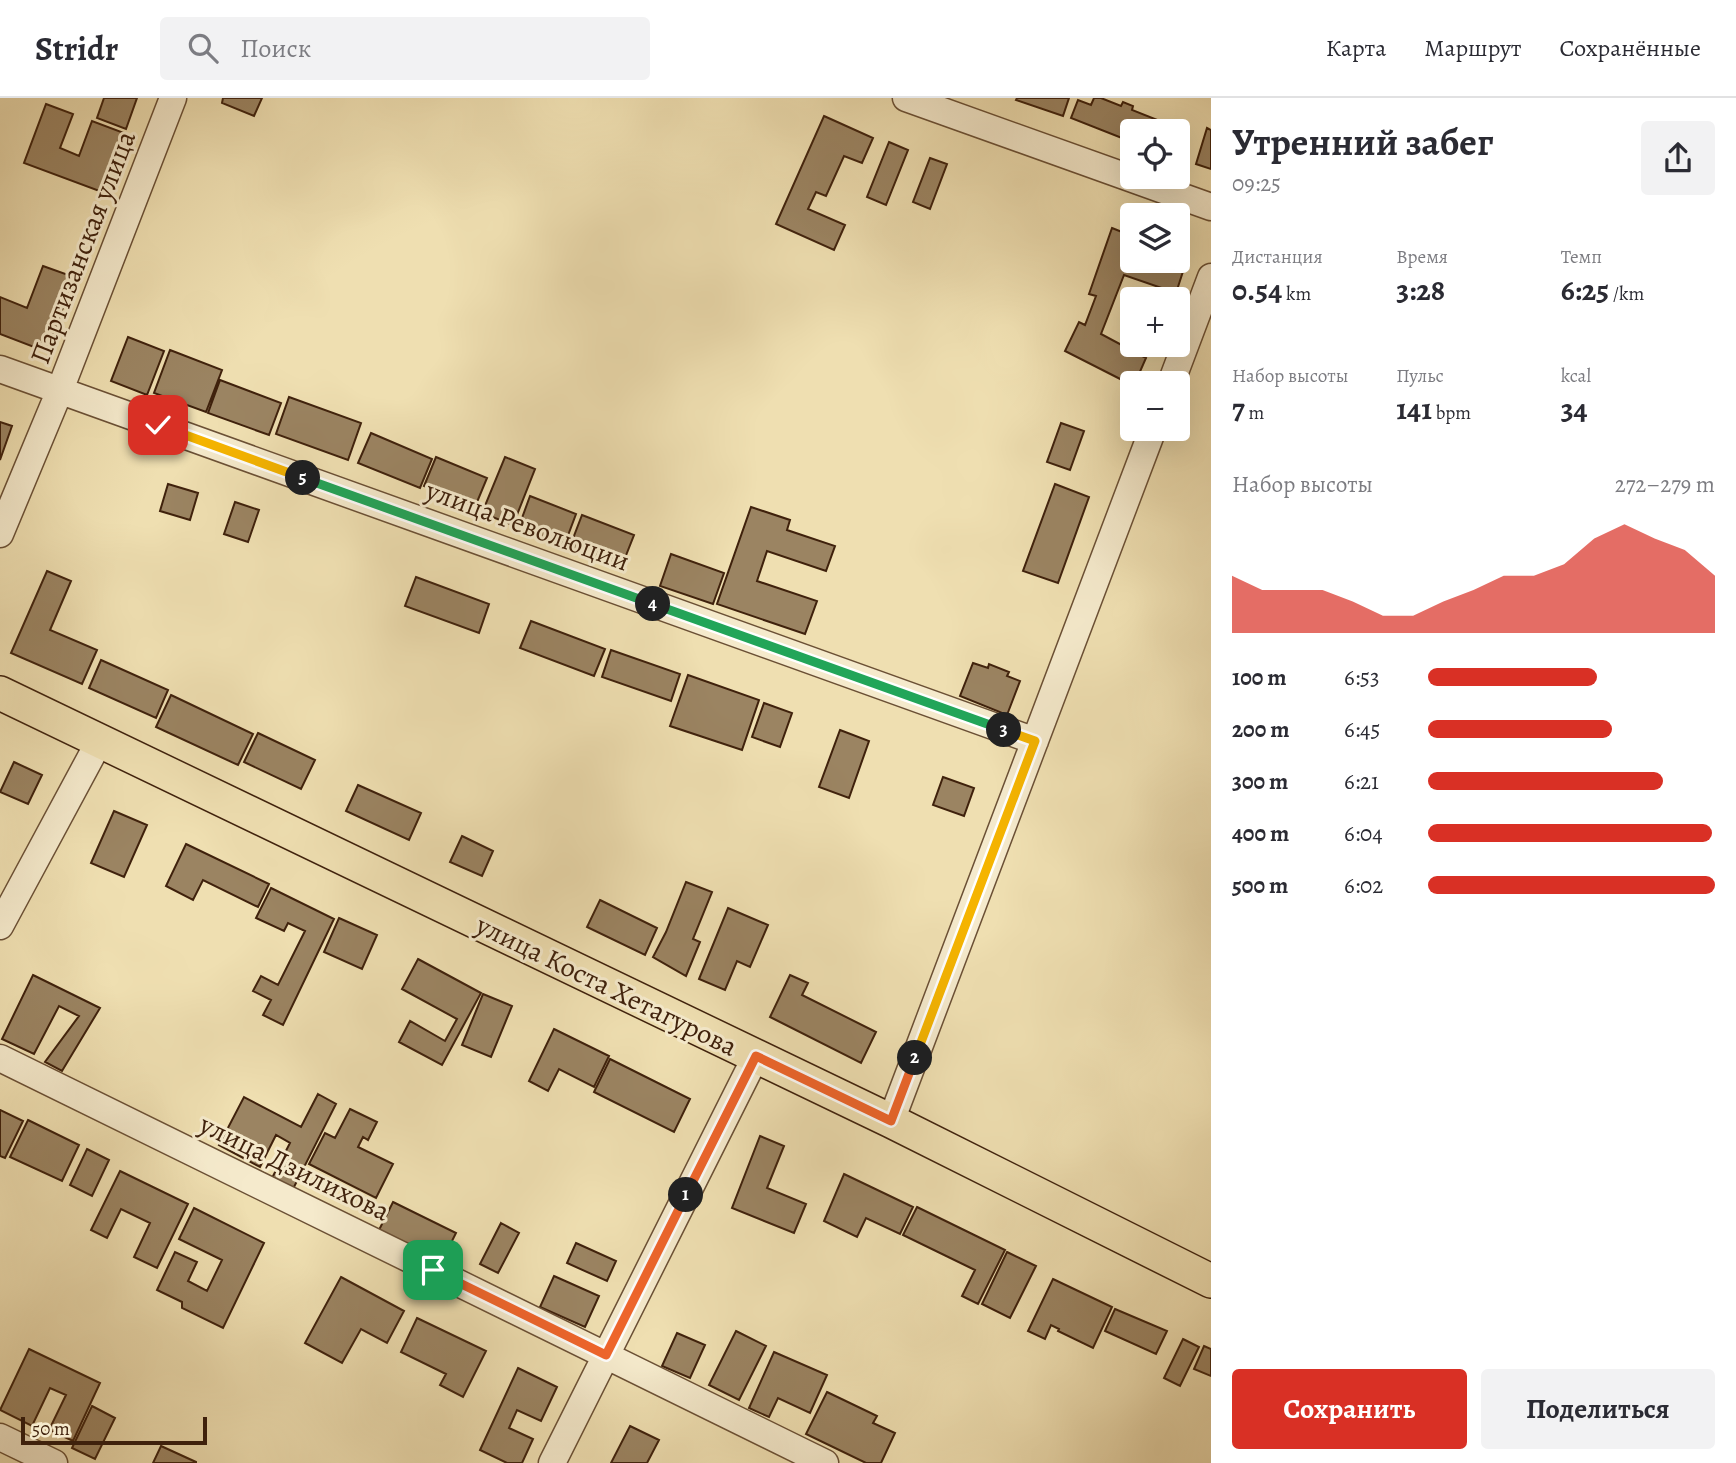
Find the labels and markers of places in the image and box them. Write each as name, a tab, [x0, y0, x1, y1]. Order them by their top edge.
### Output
pin	[128, 395, 188, 455]
pin: 5	[286, 460, 320, 496]
pin: 4	[636, 587, 670, 622]
pin: 3	[986, 712, 1021, 748]
pin: 2	[898, 1040, 932, 1076]
pin: 1	[668, 1178, 704, 1212]
pin	[403, 1240, 463, 1300]

